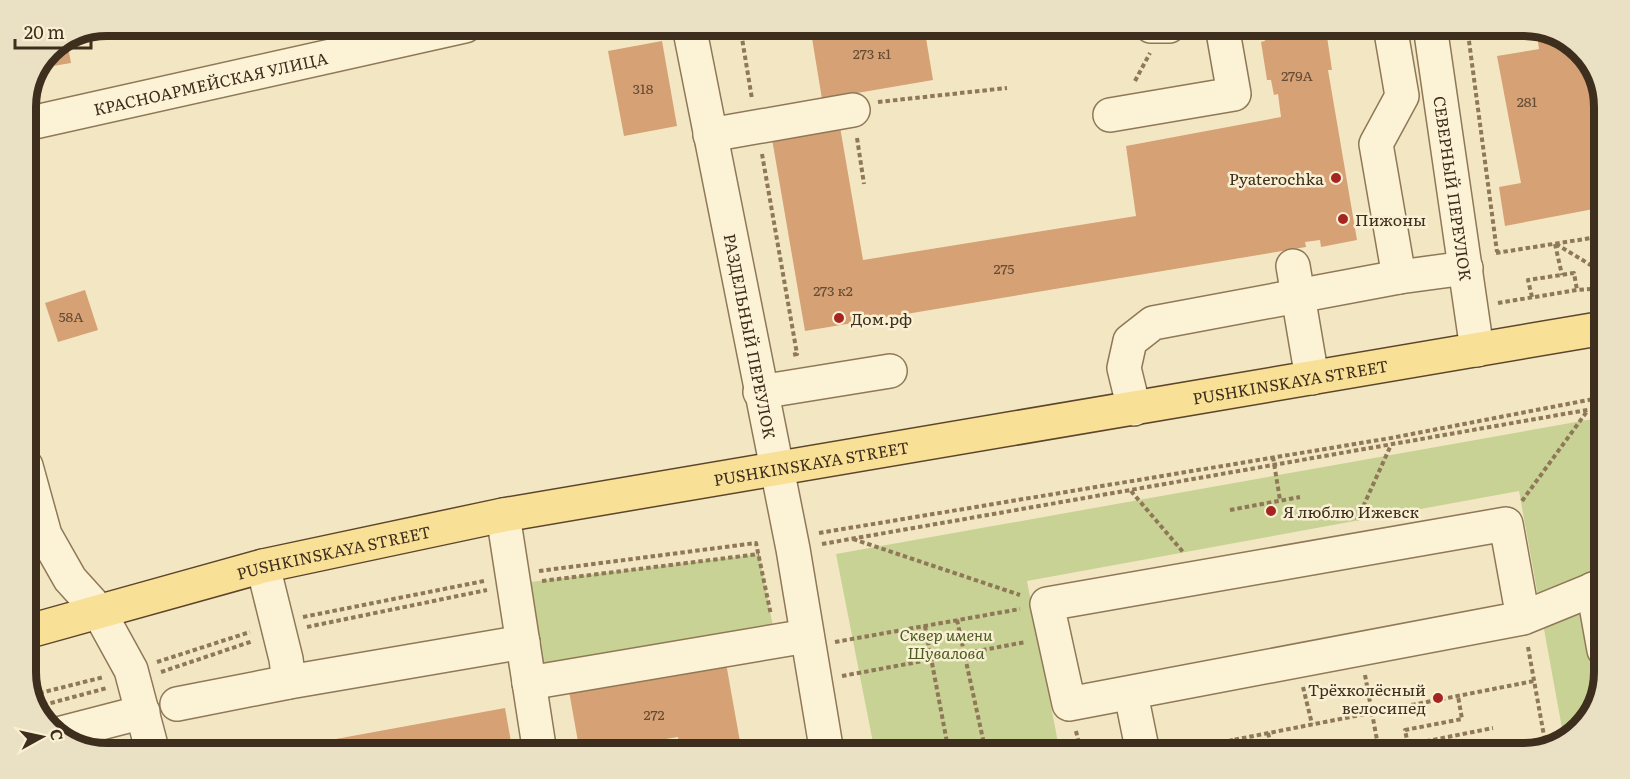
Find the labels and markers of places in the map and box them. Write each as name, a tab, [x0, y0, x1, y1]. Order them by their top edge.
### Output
place label: Pyaterochka	[1229, 166, 1324, 190]
marker: Pyaterochka	[1329, 171, 1343, 185]
place label: Пижоны	[1355, 207, 1426, 231]
marker: Пижоны	[1336, 212, 1350, 226]
place label: Дом.рф	[851, 306, 912, 330]
marker: Дом.рф	[832, 311, 846, 325]
place label: Я люблю Ижевск	[1283, 499, 1419, 523]
marker: Я люблю Ижевск	[1264, 504, 1278, 518]
place label: Трёхколёсный велосипед	[1308, 677, 1426, 719]
marker: Трёхколёсный велосипед	[1431, 691, 1445, 705]

